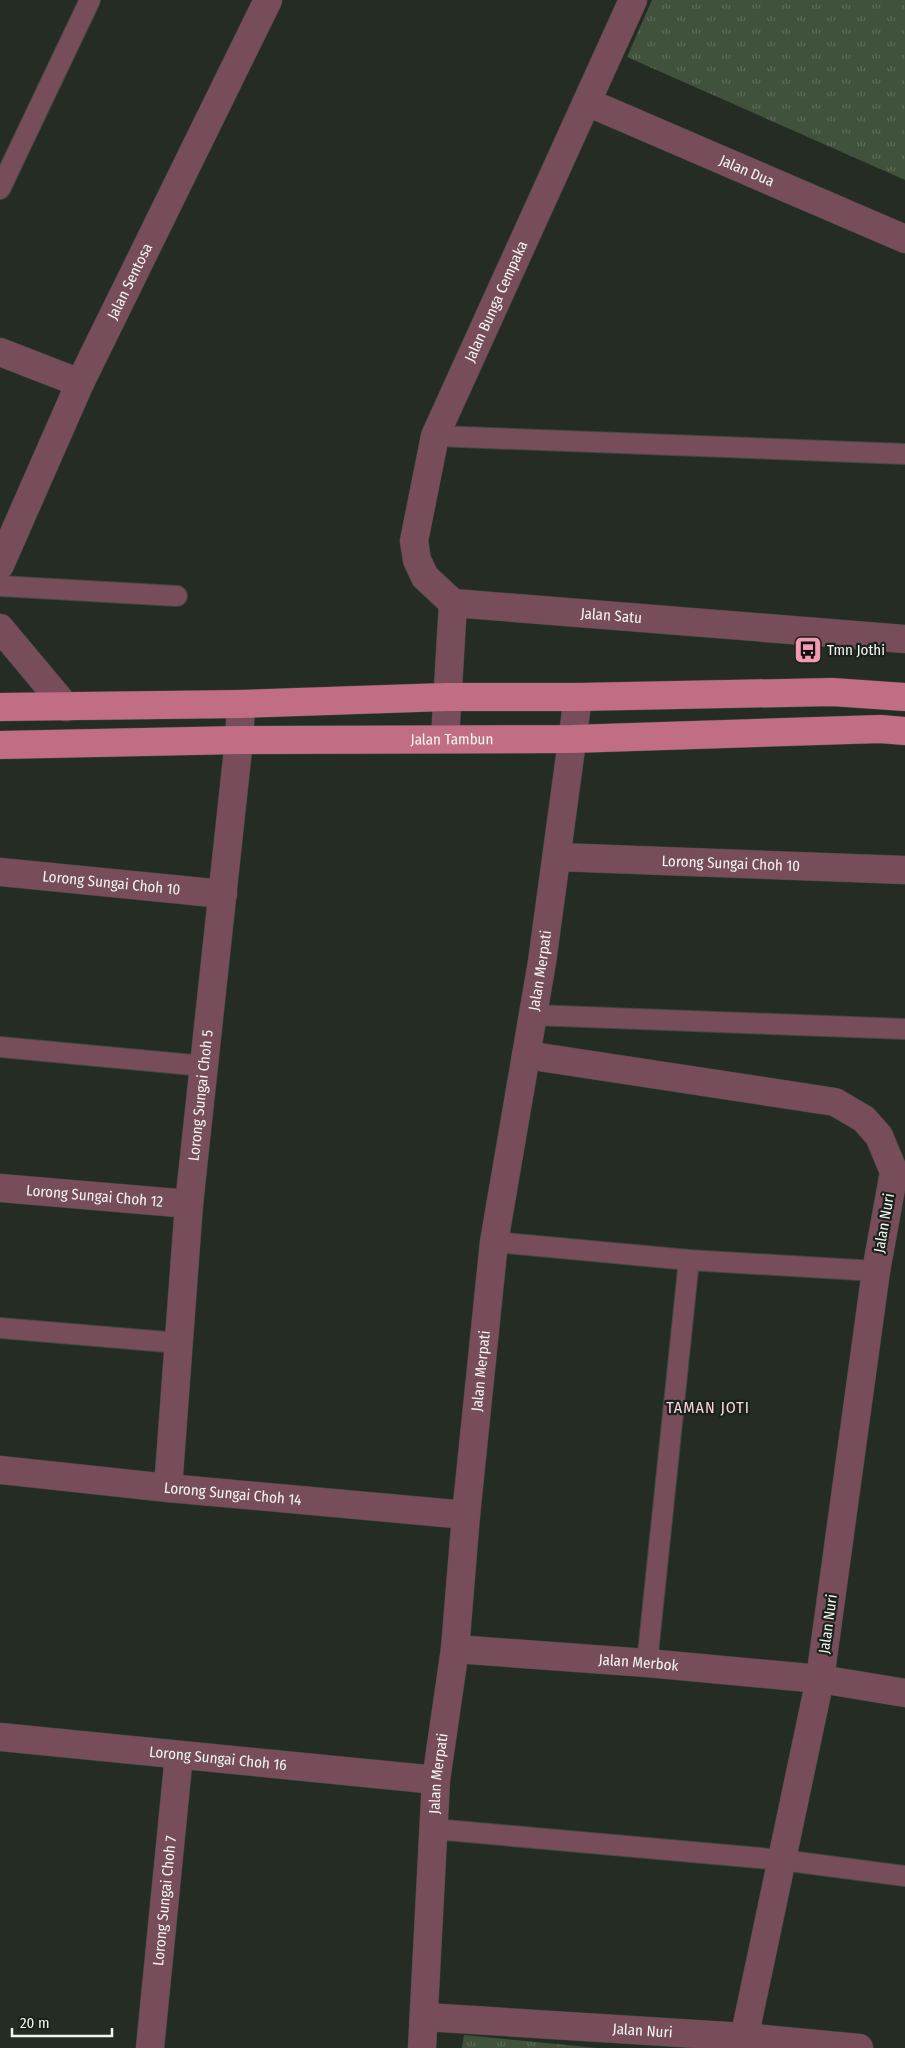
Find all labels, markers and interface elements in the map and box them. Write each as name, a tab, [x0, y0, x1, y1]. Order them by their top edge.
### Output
street label: Jalan Dua	[717, 151, 777, 191]
street label: Jalan Bunga Cempaka	[461, 238, 531, 365]
street label: Jalan Sentosa	[104, 240, 156, 323]
street label: Jalan Satu	[580, 604, 643, 627]
bus stop icon: Tmn Jothi	[793, 635, 823, 665]
place label: Tmn Jothi	[827, 641, 885, 659]
street label: Jalan Tambun	[410, 730, 493, 748]
street label: Lorong Sungai Choh 10	[661, 852, 800, 875]
street label: Lorong Sungai Choh 10	[42, 867, 181, 899]
street label: Jalan Merpati	[525, 929, 555, 1012]
street label: Lorong Sungai Choh 5	[185, 1029, 217, 1162]
street label: Lorong Sungai Choh 12	[25, 1181, 164, 1211]
street label: Jalan Nuri	[870, 1192, 898, 1254]
street label: Jalan Merpati	[468, 1330, 494, 1412]
district label: TAMAN JOTI	[666, 1398, 750, 1417]
street label: Lorong Sungai Choh 14	[163, 1479, 302, 1509]
street label: Jalan Nuri	[815, 1593, 841, 1655]
street label: Jalan Merbok	[598, 1650, 679, 1675]
street label: Jalan Merpati	[425, 1732, 452, 1814]
street label: Lorong Sungai Choh 16	[148, 1743, 288, 1774]
street label: Lorong Sungai Choh 7	[149, 1835, 180, 1967]
scale bar	[12, 2006, 112, 2038]
text: 20 m	[20, 2014, 50, 2032]
street label: Jalan Nuri	[612, 2020, 673, 2042]

